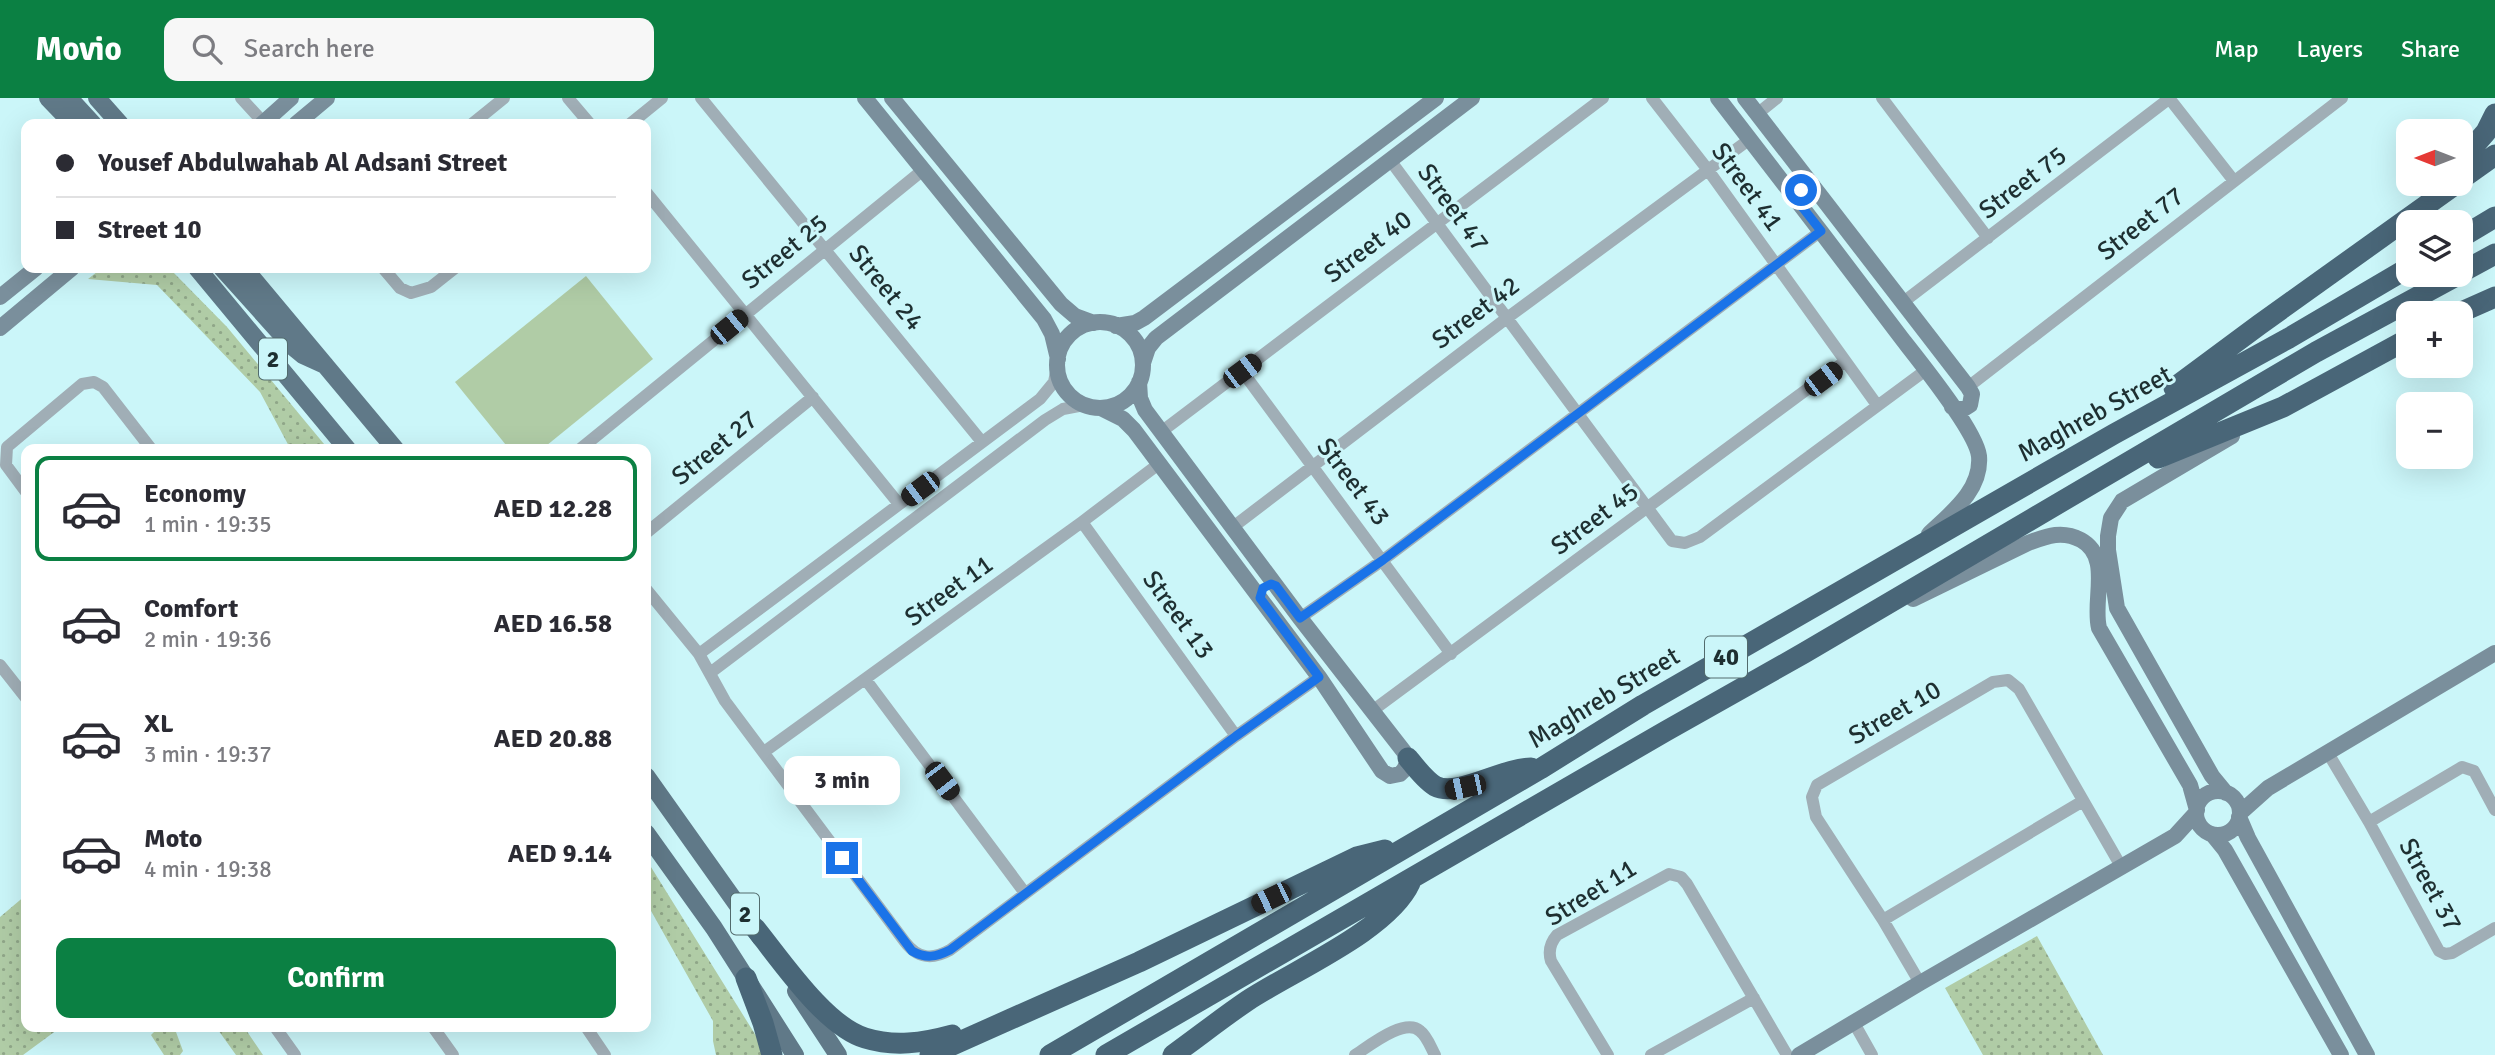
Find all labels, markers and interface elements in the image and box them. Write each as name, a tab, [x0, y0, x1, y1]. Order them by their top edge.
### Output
search box	[164, 18, 654, 81]
text: Movio	[35, 29, 122, 70]
icon: search	[188, 30, 226, 68]
text: Search here	[244, 33, 375, 65]
text: Map	[2214, 34, 2259, 64]
text: Layers	[2297, 34, 2363, 64]
text: Share	[2401, 34, 2460, 64]
north arrow	[2396, 119, 2473, 196]
map controls	[2396, 119, 2473, 469]
street label: Street 41	[1704, 137, 1790, 237]
street label: Street 75	[1973, 140, 2073, 226]
text: Yousef Abdulwahab Al Adsani Street	[98, 147, 507, 179]
street label: Street 47	[1410, 158, 1496, 258]
route start	[1785, 174, 1817, 206]
street label: Street 77	[2091, 180, 2191, 268]
street label: Street 40	[1318, 204, 1418, 290]
street label: Street 25	[735, 208, 835, 296]
button: layers	[2396, 210, 2473, 287]
text: Street 10	[98, 214, 202, 246]
street label: Street 24	[842, 238, 930, 338]
street label: Street 42	[1426, 270, 1526, 356]
button: +	[2396, 301, 2473, 378]
car	[707, 306, 752, 348]
road number: 2	[259, 338, 287, 380]
car	[1219, 350, 1266, 392]
car	[1800, 358, 1847, 400]
street label: Maghreb Street	[2012, 358, 2178, 470]
button: −	[2396, 392, 2473, 469]
street label: Street 27	[665, 404, 765, 492]
street label: Street 43	[1310, 432, 1396, 532]
car	[897, 468, 944, 510]
street label: Street 45	[1545, 476, 1645, 562]
icon: car	[60, 477, 123, 540]
text: Economy	[144, 478, 246, 510]
text: AED 12.28	[494, 493, 612, 525]
text: 1 min · 19:35	[144, 510, 272, 539]
street label: Street 11	[899, 548, 999, 634]
street label: Street 13	[1135, 565, 1221, 665]
icon: car	[60, 592, 123, 655]
text: Comfort	[144, 593, 238, 625]
text: AED 16.58	[494, 608, 612, 640]
text: 2 min · 19:36	[144, 625, 272, 654]
road number: 40	[1705, 636, 1747, 678]
street label: Maghreb Street	[1522, 640, 1686, 756]
street label: Street 10	[1843, 674, 1947, 752]
icon: car	[60, 707, 123, 770]
text: XL	[144, 708, 174, 740]
text: AED 20.88	[494, 723, 612, 755]
text: 3 min · 19:37	[144, 740, 272, 769]
callout: 3 min	[784, 756, 900, 806]
car	[921, 758, 964, 804]
text: 3 min	[814, 766, 870, 795]
car	[1443, 772, 1488, 802]
icon: car	[60, 822, 123, 885]
text: Moto	[144, 823, 202, 855]
street label: Street 37	[2391, 833, 2469, 937]
text: AED 9.14	[508, 838, 612, 870]
route end	[826, 842, 858, 874]
street label: Street 11	[1539, 853, 1643, 933]
text: 4 min · 19:38	[144, 855, 272, 884]
car	[1248, 879, 1295, 917]
road number: 2	[731, 894, 759, 934]
button: Confirm	[56, 938, 616, 1018]

